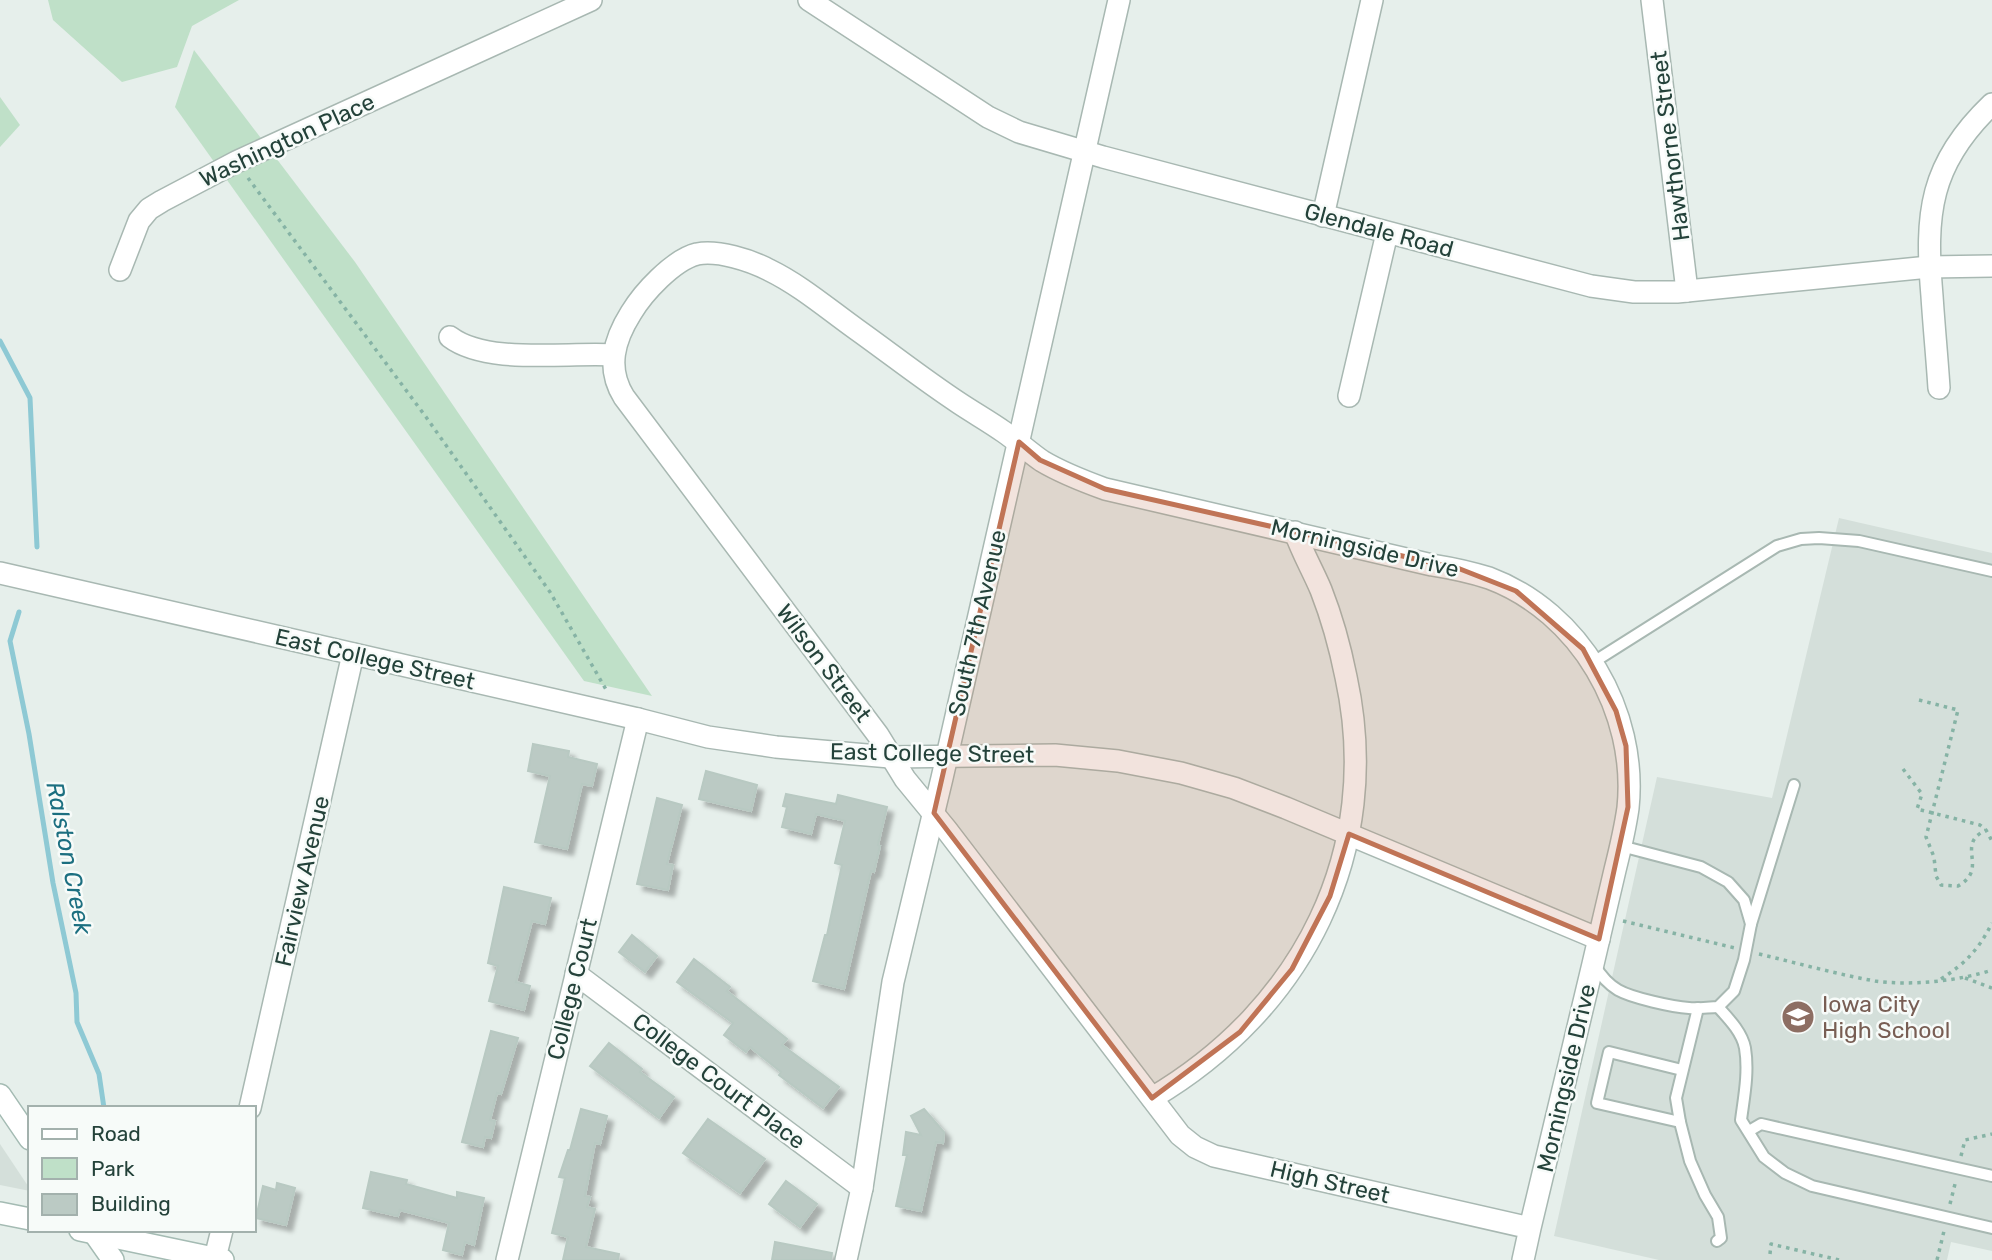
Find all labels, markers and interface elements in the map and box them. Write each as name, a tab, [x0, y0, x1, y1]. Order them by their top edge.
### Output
street label: Hawthorne Street	[1644, 49, 1696, 243]
street label: Washington Place	[195, 87, 379, 193]
street label: Glendale Road	[1301, 197, 1457, 263]
street label: Morningside Drive	[1268, 513, 1462, 583]
street label: South 7th Avenue	[942, 527, 1012, 719]
street label: Wilson Street	[771, 598, 877, 728]
street label: East College Street	[272, 622, 478, 696]
street label: East College Street	[830, 737, 1034, 769]
water label: Ralston Creek	[40, 779, 98, 938]
street label: Fairview Avenue	[269, 793, 335, 969]
street label: College Court	[541, 915, 603, 1063]
street label: Morningside Drive	[1531, 981, 1601, 1175]
place label: Iowa City High School	[1822, 990, 1950, 1044]
school or university icon: Iowa City High School	[1779, 998, 1817, 1036]
street label: College Court Place	[627, 1007, 811, 1155]
legend	[28, 1106, 256, 1232]
text: Road	[91, 1121, 141, 1146]
street label: High Street	[1267, 1155, 1393, 1209]
text: Park	[91, 1156, 135, 1181]
text: Building	[91, 1191, 171, 1216]

